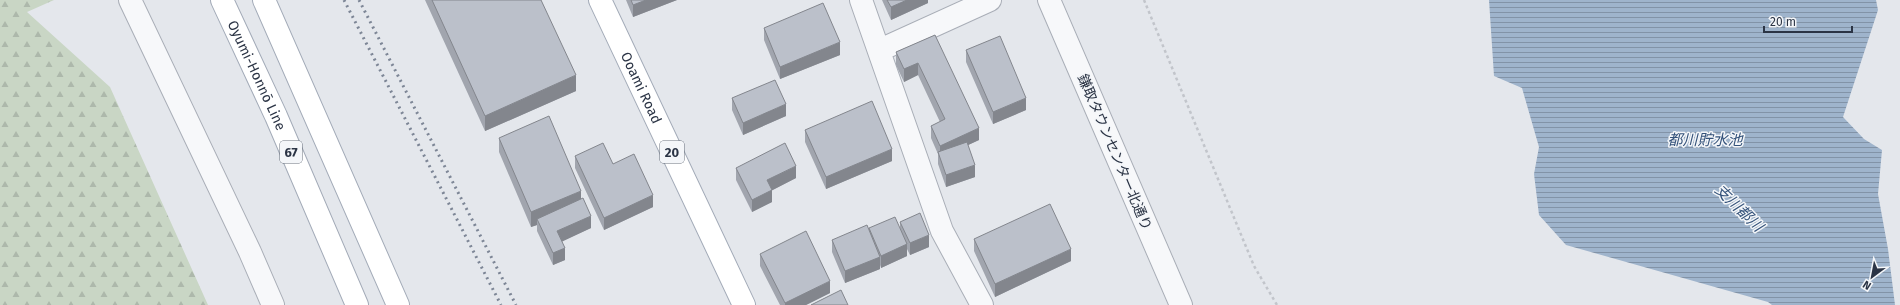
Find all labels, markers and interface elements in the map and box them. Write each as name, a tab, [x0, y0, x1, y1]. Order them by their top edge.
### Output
scale bar	[1764, 8, 1852, 34]
text: 20 m	[1770, 15, 1796, 29]
street label: Oyumi-Honnō Line	[224, 18, 289, 133]
street label: Ooami Road	[617, 49, 665, 127]
street label: 鎌取タウンセンター北通り	[1074, 72, 1155, 233]
water label: 都川貯水池	[1667, 131, 1744, 149]
road number: 67	[280, 141, 302, 163]
road number: 20	[660, 141, 684, 163]
water label: 支川都川	[1711, 181, 1768, 237]
north arrow	[1852, 257, 1892, 297]
text: N	[1860, 278, 1874, 293]

